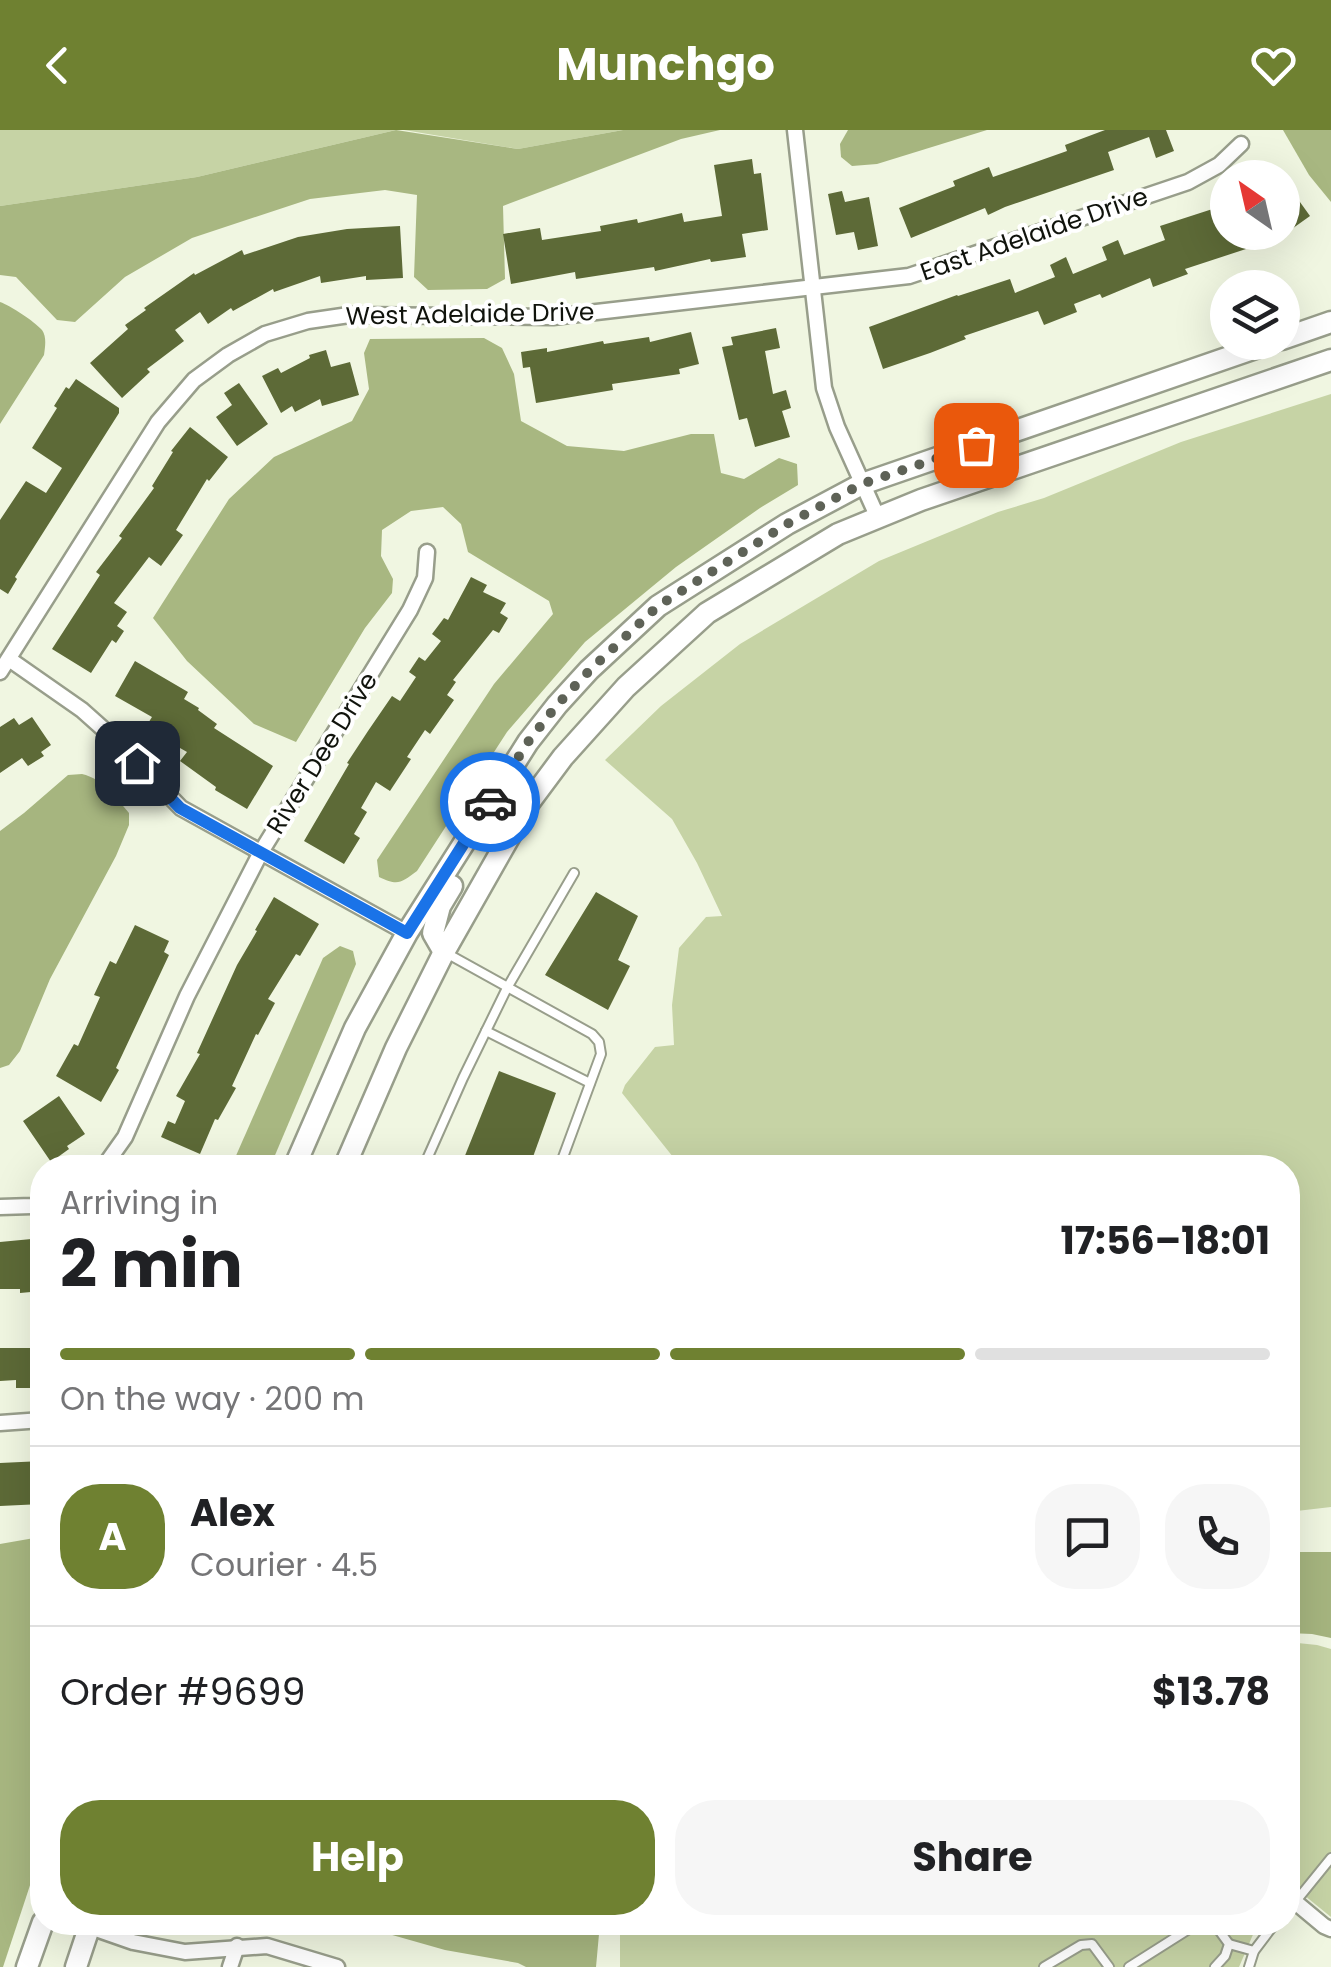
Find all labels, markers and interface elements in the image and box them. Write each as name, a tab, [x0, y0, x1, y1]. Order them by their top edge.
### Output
text: Munchgo	[556, 33, 775, 96]
icon: back	[30, 38, 85, 93]
icon: heart	[1246, 38, 1301, 93]
north arrow	[1210, 160, 1300, 250]
map controls	[1210, 160, 1300, 360]
street label: East Adelaide Drive	[915, 179, 1153, 289]
button: layers	[1210, 270, 1300, 360]
street label: West Adelaide Drive	[345, 294, 595, 334]
pin	[934, 403, 1019, 488]
icon: bag	[949, 418, 1004, 473]
street label: River Dee Drive	[258, 665, 386, 841]
pin	[95, 721, 180, 806]
icon: home	[110, 736, 165, 791]
courier	[440, 752, 540, 852]
icon: car	[463, 775, 518, 830]
text: Arriving in	[60, 1180, 218, 1225]
text: 17:56–18:01	[1061, 1214, 1270, 1267]
text: 2 min	[60, 1219, 243, 1310]
text: On the way · 200 m	[60, 1376, 365, 1421]
button: chat	[1035, 1484, 1140, 1589]
button: phone	[1165, 1484, 1270, 1589]
text: Alex	[190, 1486, 275, 1539]
text: A	[98, 1510, 127, 1563]
text: Courier · 4.5	[190, 1542, 378, 1587]
text: Order #9699	[60, 1665, 305, 1718]
text: $13.78	[1152, 1665, 1270, 1718]
button: Help	[60, 1800, 655, 1915]
button: Share	[675, 1800, 1270, 1915]

